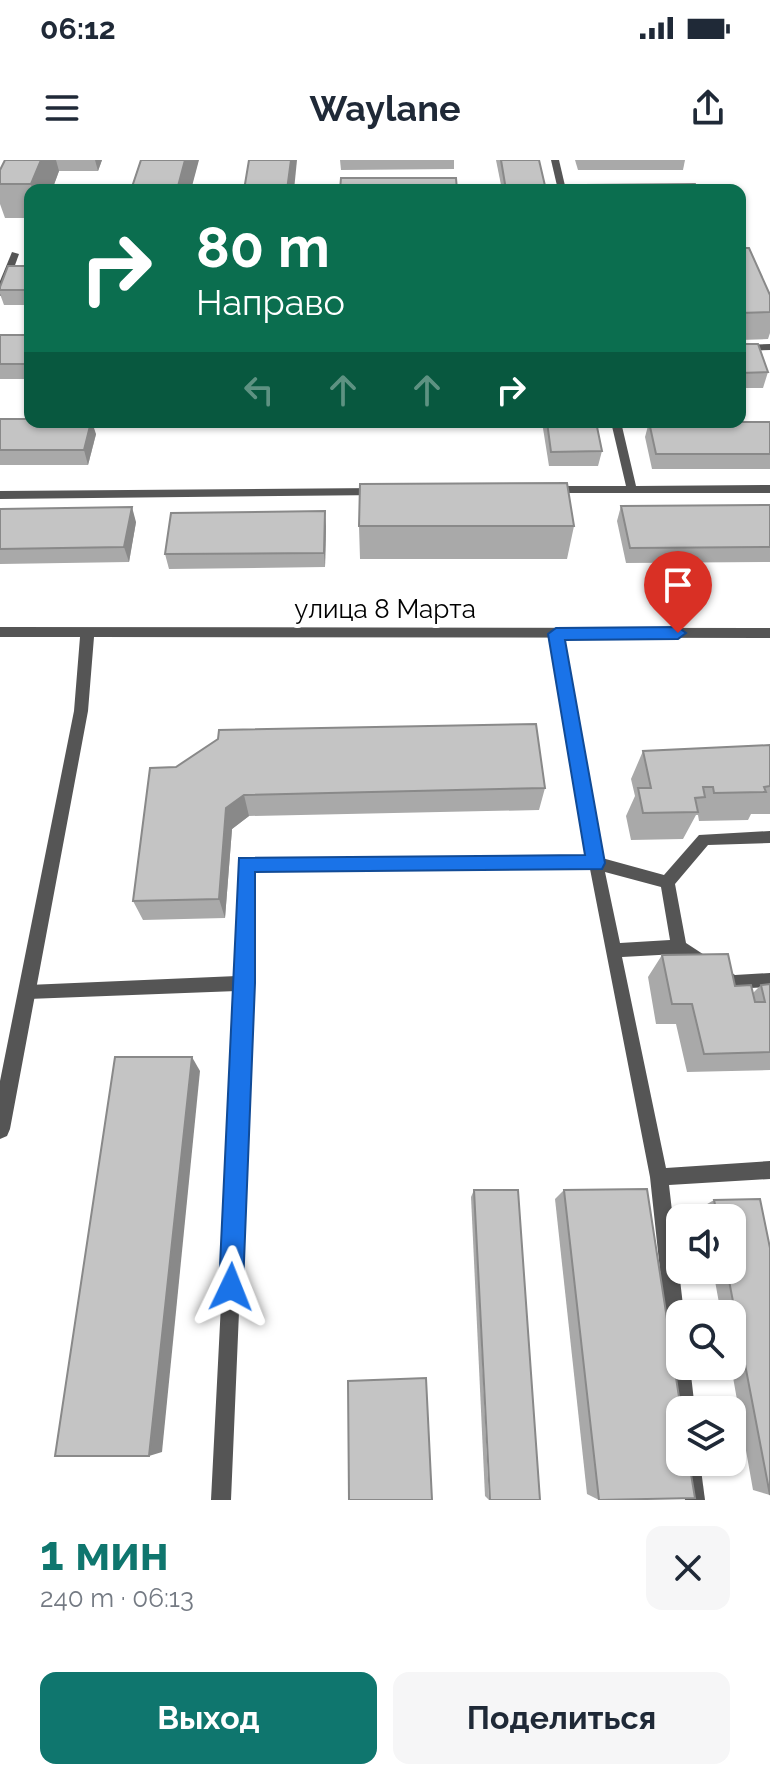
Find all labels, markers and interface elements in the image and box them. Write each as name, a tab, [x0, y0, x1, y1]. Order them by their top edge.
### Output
text: 06:12	[40, 11, 116, 46]
icon: menu	[40, 86, 84, 130]
icon: share	[686, 86, 730, 130]
text: Waylane	[310, 87, 460, 129]
text: 80 m	[196, 214, 330, 280]
icon: right	[64, 216, 168, 320]
text: Направо	[196, 281, 345, 323]
icon: left	[237, 368, 281, 412]
icon: ahead	[321, 368, 365, 412]
icon: ahead	[405, 368, 449, 412]
icon: right	[489, 368, 533, 412]
pin	[644, 551, 712, 633]
icon: arrive	[656, 563, 700, 607]
street label: улица 8 Марта	[294, 594, 476, 624]
map controls	[666, 1204, 746, 1476]
button: sound	[666, 1204, 746, 1284]
position arrow	[189, 1245, 273, 1329]
button: search	[666, 1300, 746, 1380]
button: layers	[666, 1396, 746, 1476]
text: 1 мин	[40, 1525, 169, 1581]
button: close	[646, 1526, 730, 1610]
text: 240 m · 06:13	[40, 1583, 194, 1613]
button: Выход	[40, 1672, 377, 1764]
button: Поделиться	[393, 1672, 730, 1764]

